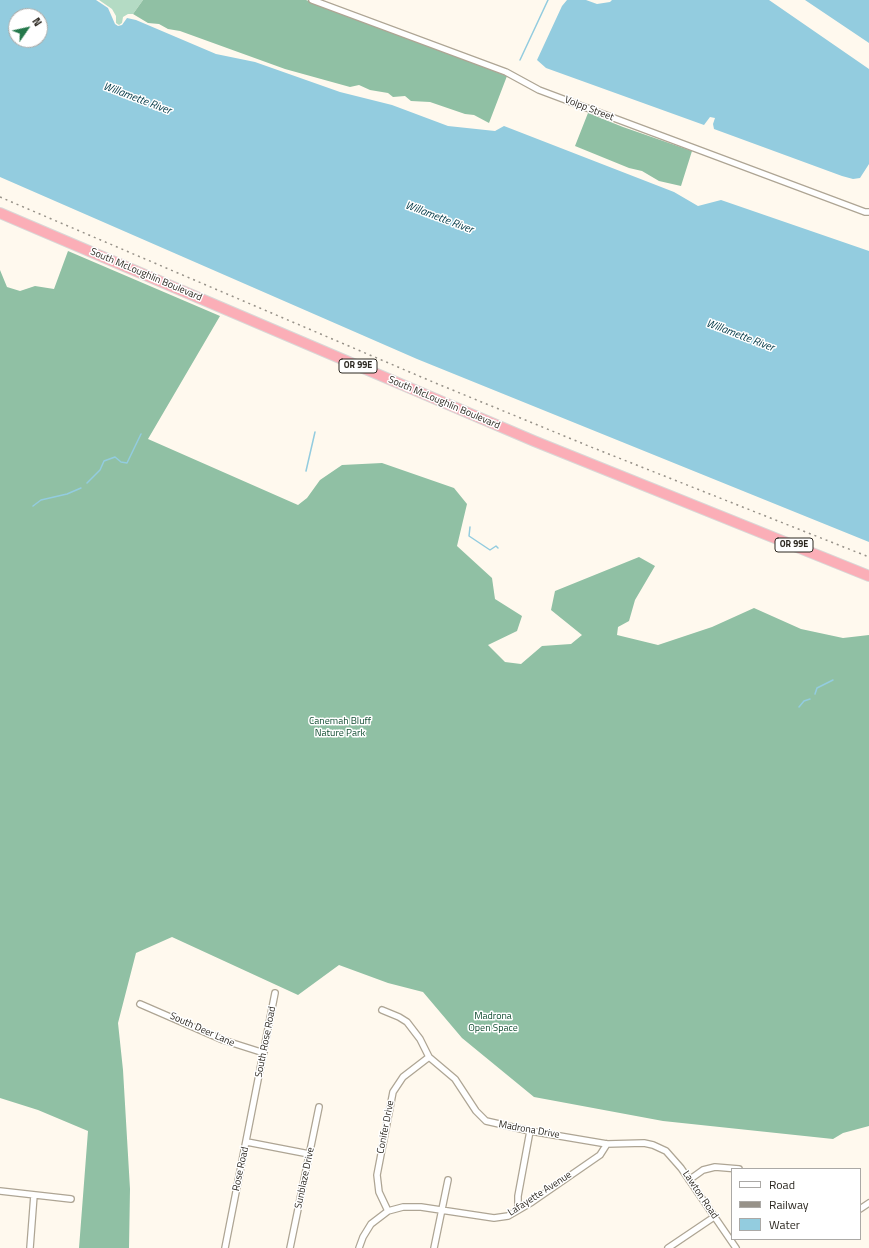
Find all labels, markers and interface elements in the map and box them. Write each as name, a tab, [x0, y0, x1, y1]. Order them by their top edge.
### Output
north arrow	[8, 8, 48, 48]
text: N	[28, 14, 46, 29]
water label: Willamette River	[101, 80, 173, 118]
street label: Volpp Street	[563, 94, 615, 124]
water label: Willamette River	[403, 199, 475, 237]
street label: South McLoughlin Boulevard	[88, 246, 204, 304]
water label: Willamette River	[704, 317, 776, 355]
road number: OR 99E	[339, 359, 377, 373]
street label: South McLoughlin Boulevard	[386, 374, 502, 432]
road number: OR 99E	[775, 538, 813, 552]
park label: Canemah Bluff Nature Park	[309, 716, 371, 740]
street label: South Rose Road	[253, 1006, 279, 1078]
street label: South Deer Lane	[168, 1010, 236, 1050]
park label: Madrona Open Space	[468, 1011, 518, 1034]
street label: Conifer Drive	[375, 1099, 397, 1155]
street label: Madrona Drive	[498, 1119, 560, 1141]
street label: Rose Road	[230, 1146, 252, 1192]
street label: Sunblaze Drive	[293, 1146, 317, 1210]
legend	[731, 1168, 861, 1240]
street label: Lafayette Avenue	[506, 1169, 574, 1219]
street label: Lawton Road	[680, 1169, 720, 1221]
text: Road	[769, 1175, 795, 1194]
text: Railway	[769, 1195, 809, 1214]
text: Water	[769, 1215, 800, 1234]

